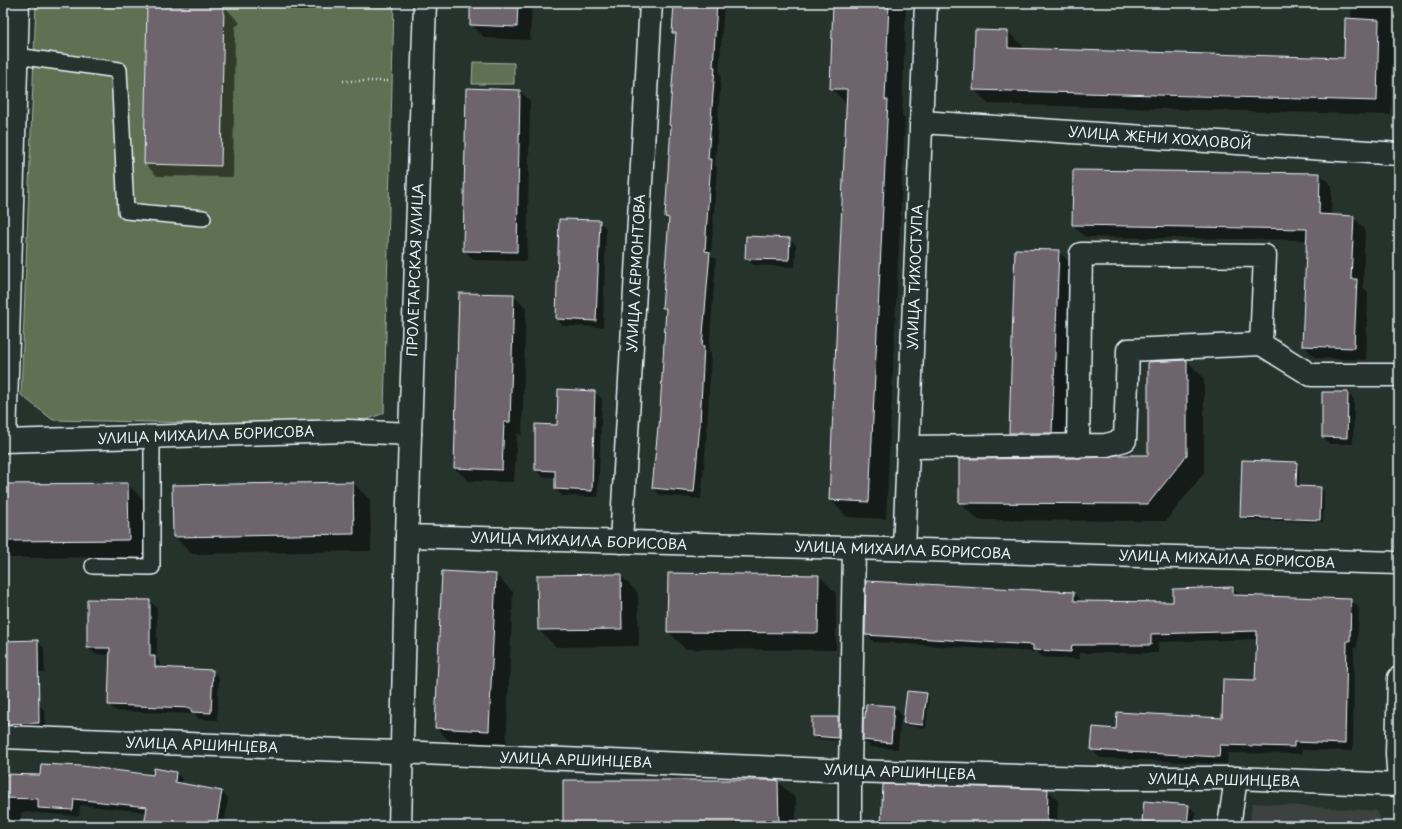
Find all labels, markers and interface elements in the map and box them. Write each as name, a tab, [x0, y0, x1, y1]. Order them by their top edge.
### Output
street label: УЛИЦА ЖЕНИ ХОХЛОВОЙ	[1068, 121, 1252, 154]
street label: ПРОЛЕТАРСКАЯ УЛИЦА	[401, 183, 428, 357]
street label: УЛИЦА ЛЕРМОНТОВА	[621, 194, 650, 352]
street label: УЛИЦА ТИХОСТУПА	[901, 204, 928, 350]
street label: УЛИЦА МИХАИЛА БОРИСОВА	[98, 420, 314, 449]
street label: УЛИЦА МИХАИЛА БОРИСОВА	[471, 526, 687, 555]
street label: УЛИЦА МИХАИЛА БОРИСОВА	[795, 535, 1011, 564]
street label: УЛИЦА МИХАИЛА БОРИСОВА	[1119, 544, 1335, 573]
street label: УЛИЦА АРШИНЦЕВА	[126, 731, 278, 758]
street label: УЛИЦА АРШИНЦЕВА	[500, 746, 652, 773]
street label: УЛИЦА АРШИНЦЕВА	[824, 758, 976, 785]
street label: УЛИЦА АРШИНЦЕВА	[1148, 768, 1300, 791]

